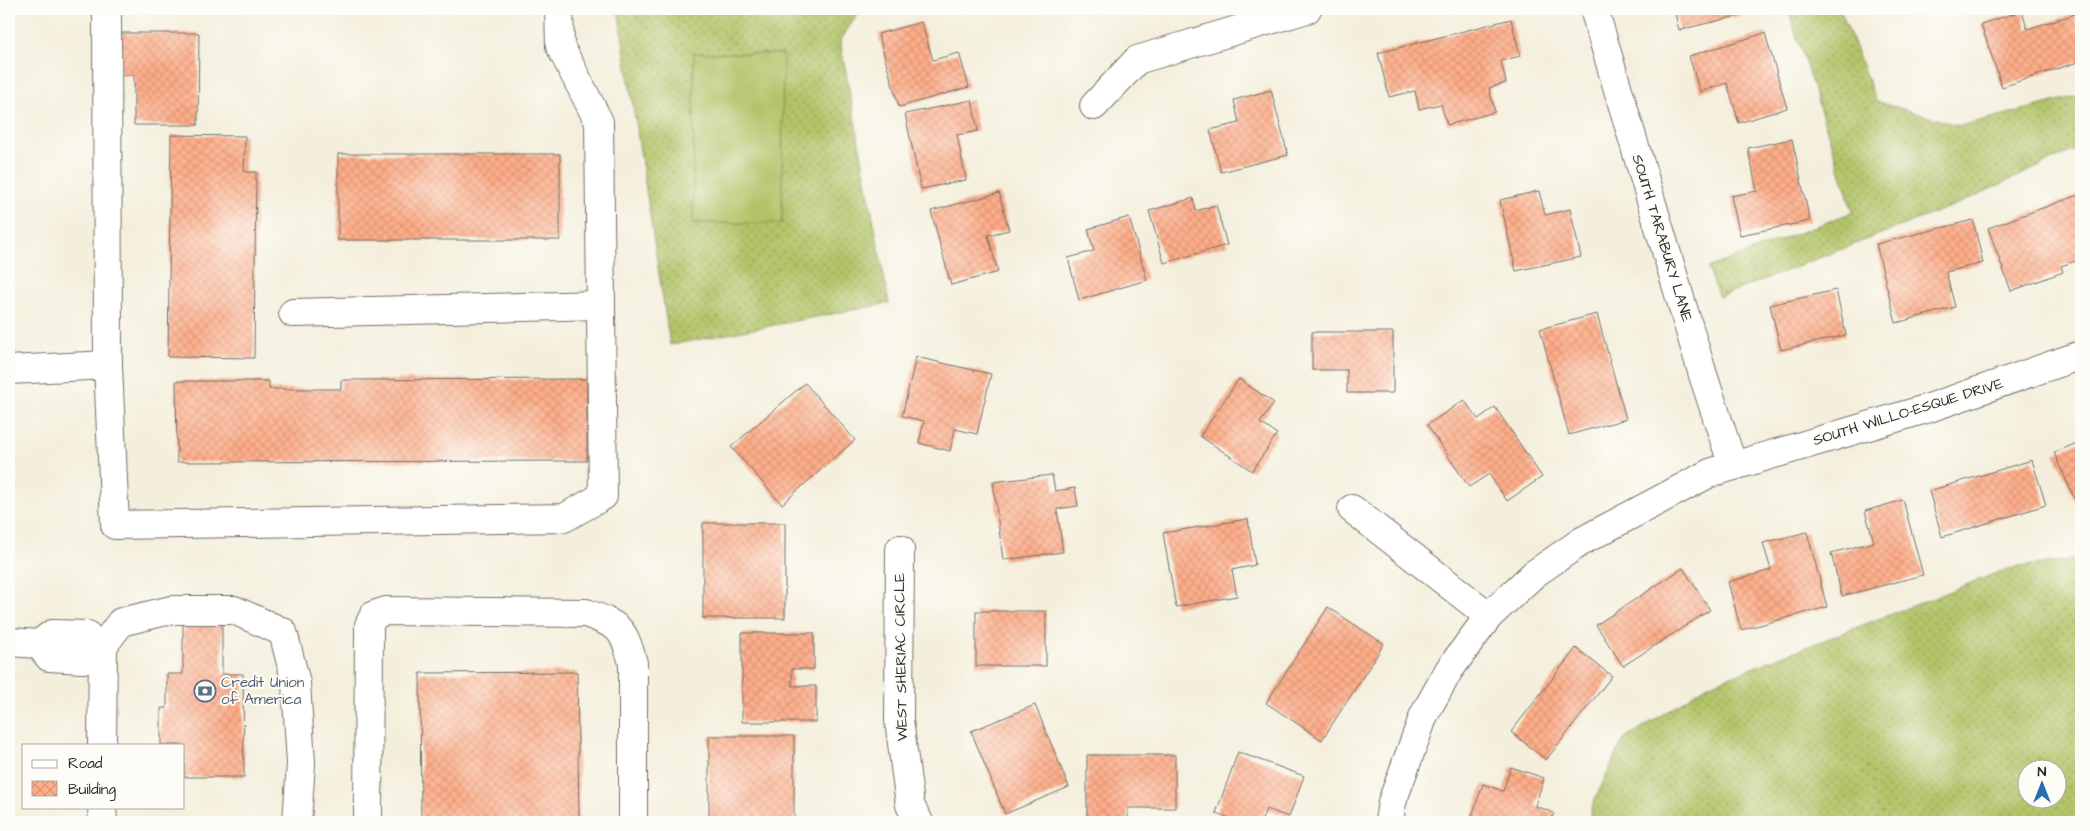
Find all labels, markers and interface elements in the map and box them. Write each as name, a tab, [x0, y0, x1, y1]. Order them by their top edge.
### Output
street label: SOUTH TARABURY LANE	[1627, 152, 1697, 324]
street label: SOUTH WILLO-ESQUE DRIVE	[1810, 373, 2006, 451]
street label: WEST SHERIAC CIRCLE	[889, 573, 913, 741]
place label: Credit Union of America	[221, 672, 305, 710]
bank icon: Credit Union of America	[193, 679, 217, 703]
legend	[22, 744, 185, 808]
text: Road	[68, 753, 103, 774]
north arrow	[2018, 758, 2068, 808]
text: N	[2038, 762, 2047, 782]
text: Building	[68, 779, 116, 801]

